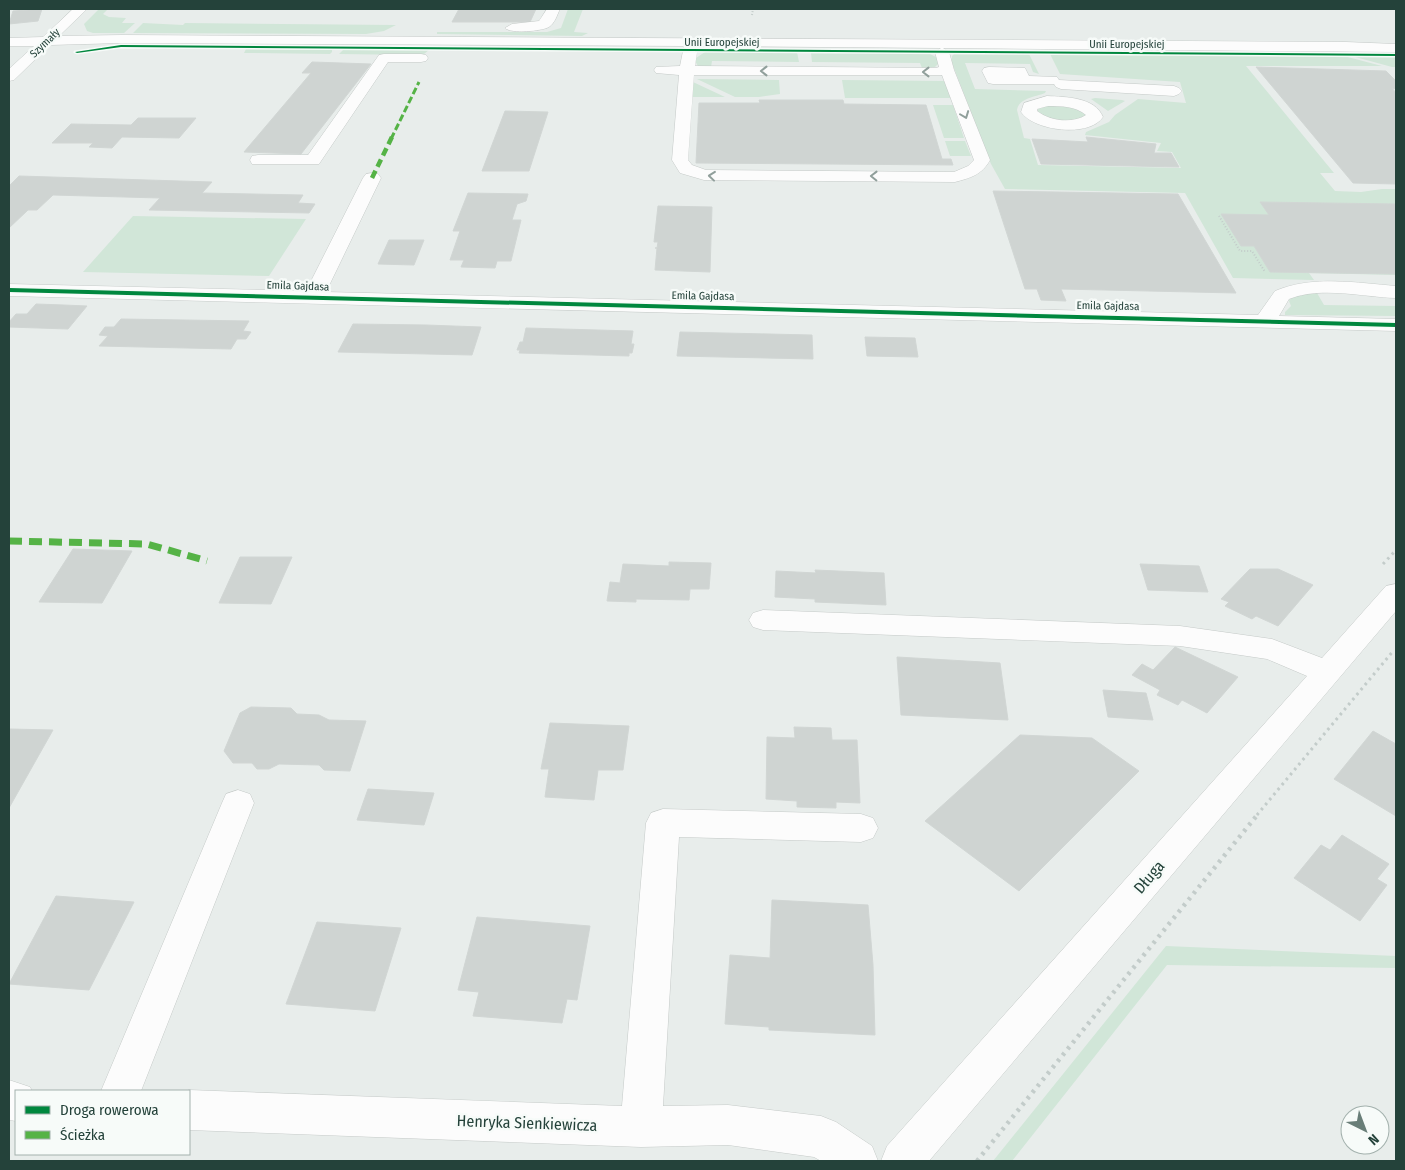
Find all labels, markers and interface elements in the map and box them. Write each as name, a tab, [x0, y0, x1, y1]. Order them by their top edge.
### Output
street label: Szymały	[27, 26, 63, 60]
street label: Unii Europejskiej	[684, 36, 760, 49]
street label: Unii Europejskiej	[1089, 38, 1165, 51]
one-way arrow	[759, 66, 767, 76]
one-way arrow	[922, 67, 930, 77]
one-way arrow	[959, 111, 969, 119]
one-way arrow	[707, 171, 715, 182]
one-way arrow	[870, 171, 878, 181]
street label: Emila Gajdasa	[266, 278, 330, 294]
street label: Emila Gajdasa	[672, 289, 734, 303]
street label: Emila Gajdasa	[1077, 299, 1139, 313]
street label: Długa	[1130, 857, 1169, 897]
legend	[15, 1090, 190, 1155]
text: Droga rowerowa	[60, 1101, 159, 1119]
north arrow	[1340, 1105, 1390, 1155]
street label: Henryka Sienkiewicza	[456, 1111, 598, 1135]
text: Ścieżka	[60, 1126, 105, 1144]
text: N	[1365, 1130, 1382, 1148]

